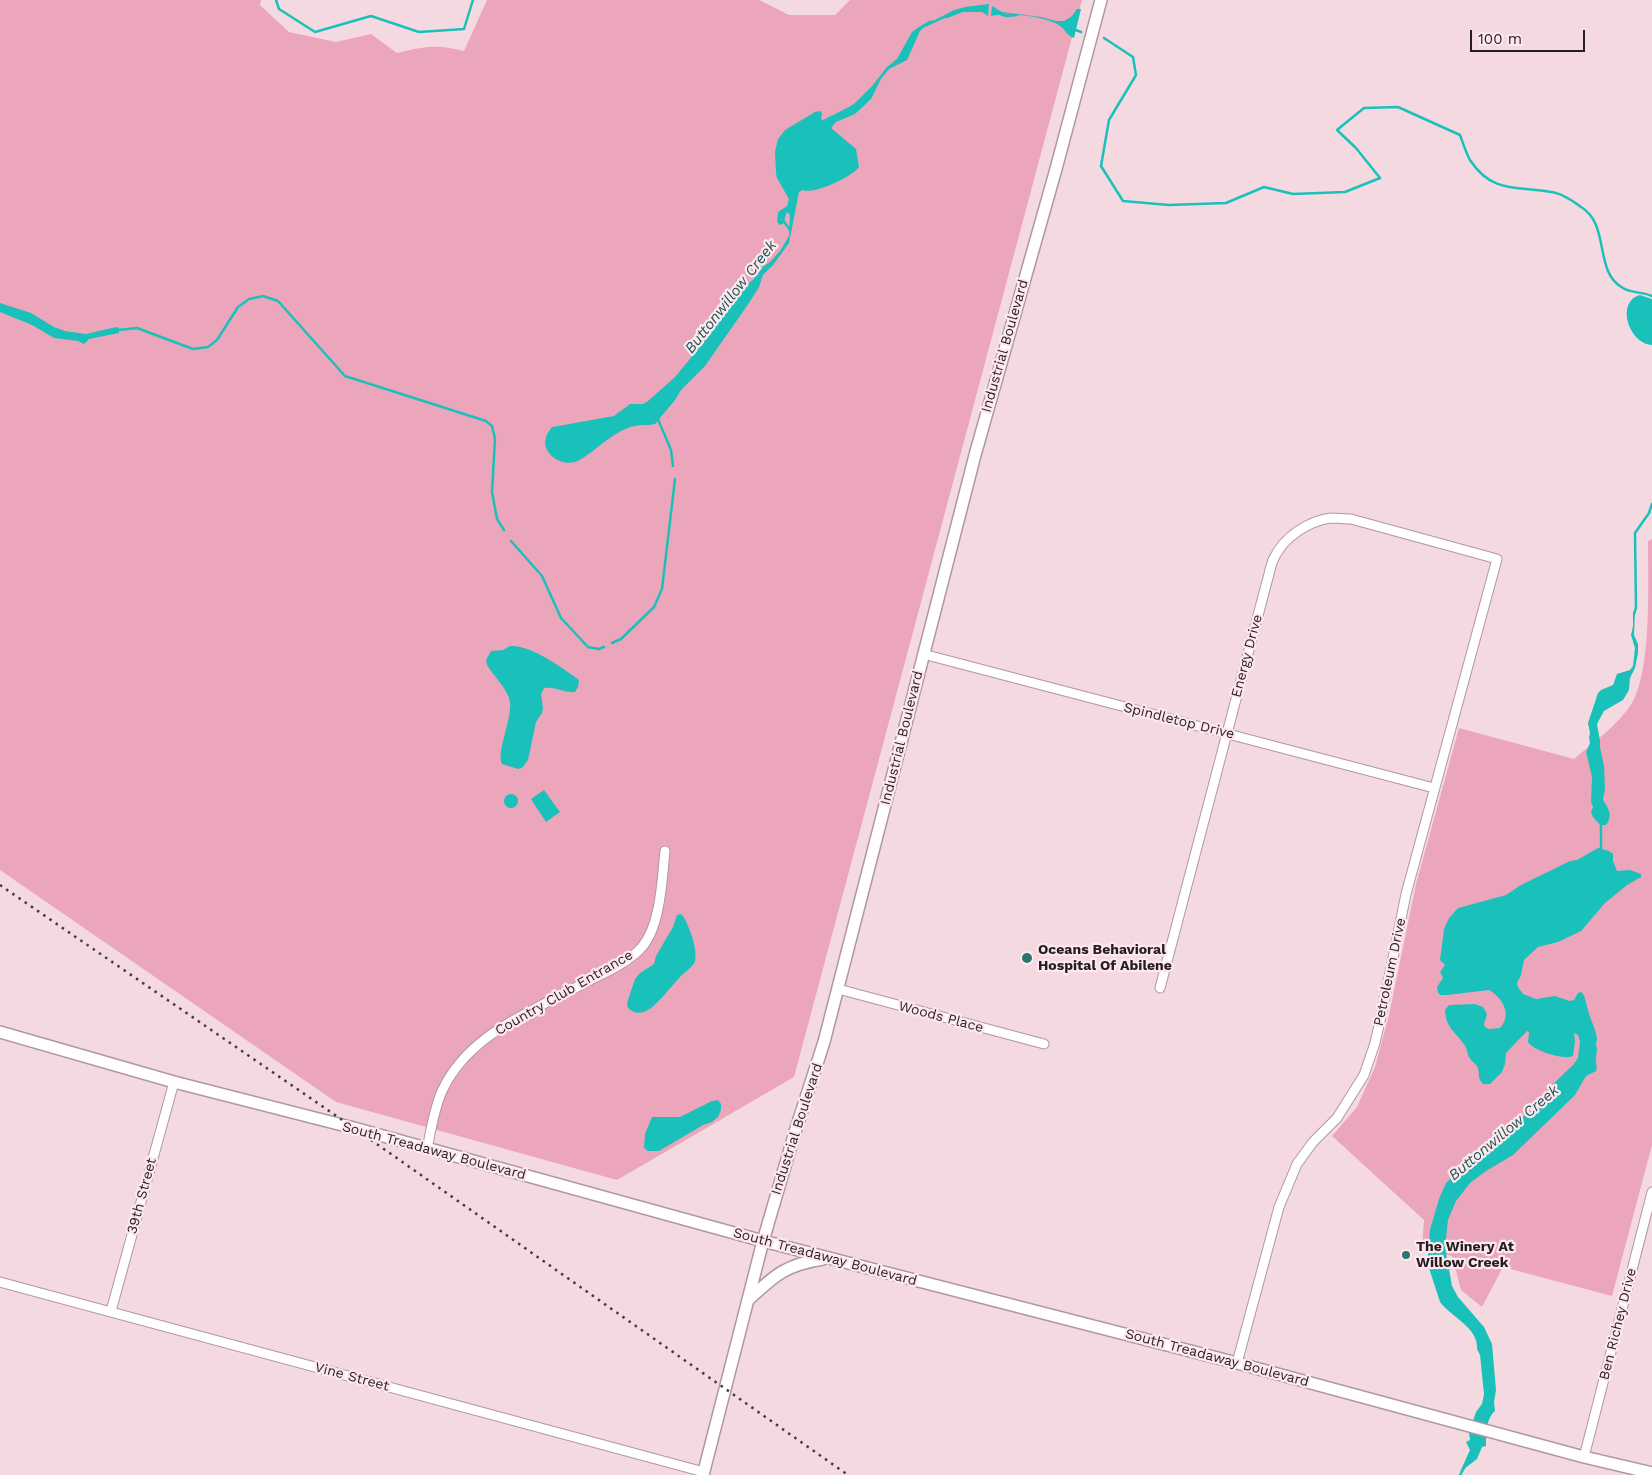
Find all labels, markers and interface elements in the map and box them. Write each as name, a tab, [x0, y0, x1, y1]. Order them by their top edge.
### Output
scale bar	[1472, 20, 1587, 52]
text: 100 m	[1478, 30, 1522, 48]
water label: Buttonwillow Creek	[681, 237, 781, 357]
street label: Industrial Boulevard	[978, 278, 1032, 414]
street label: Energy Drive	[1228, 613, 1266, 699]
street label: Industrial Boulevard	[877, 669, 927, 807]
street label: Spindletop Drive	[1122, 699, 1236, 743]
street label: Petroleum Drive	[1370, 916, 1410, 1028]
place label: Oceans Behavioral Hospital Of Abilene	[1038, 942, 1172, 974]
street label: Country Club Entrance	[492, 947, 636, 1039]
marker: Oceans Behavioral Hospital Of Abilene	[1020, 951, 1034, 965]
street label: Woods Place	[897, 998, 985, 1036]
street label: Industrial Boulevard	[768, 1061, 826, 1197]
water label: Buttonwillow Creek	[1445, 1082, 1563, 1184]
street label: South Treadaway Boulevard	[340, 1118, 528, 1184]
street label: 39th Street	[124, 1156, 160, 1236]
street label: South Treadaway Boulevard	[731, 1224, 919, 1290]
place label: The Winery At Willow Creek	[1416, 1239, 1514, 1272]
marker: The Winery At Willow Creek	[1400, 1249, 1412, 1261]
street label: Ben Richey Drive	[1596, 1266, 1640, 1382]
street label: South Treadaway Boulevard	[1123, 1325, 1311, 1391]
street label: Vine Street	[313, 1359, 391, 1395]

